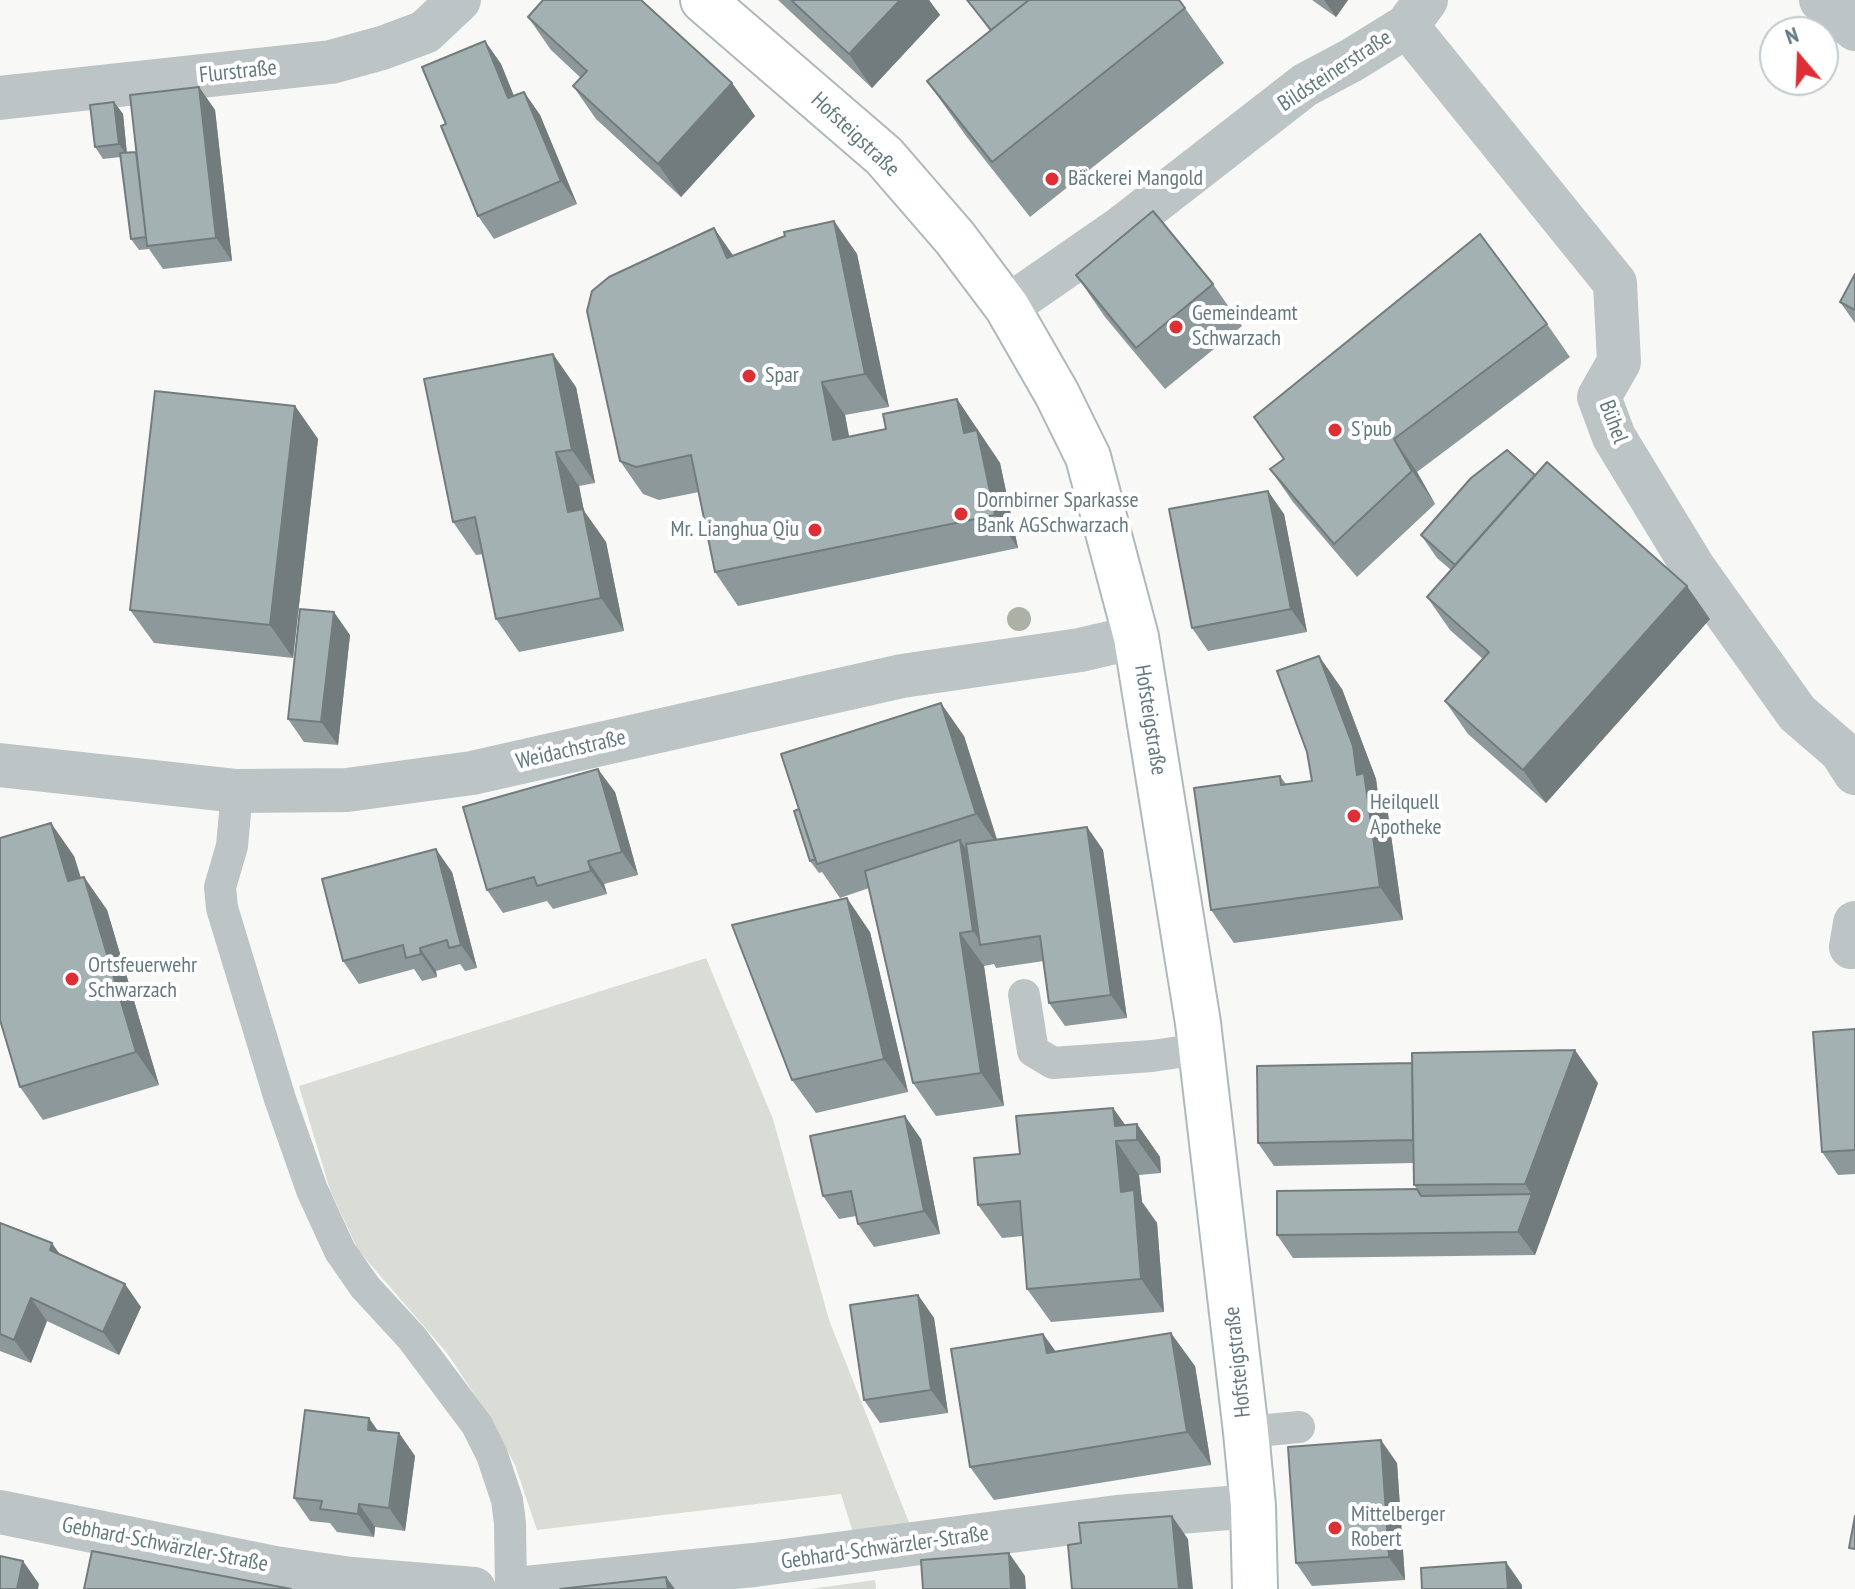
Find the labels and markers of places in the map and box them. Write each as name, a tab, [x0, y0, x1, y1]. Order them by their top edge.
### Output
place label: Bäckerei Mangold	[1068, 166, 1203, 192]
marker: Bäckerei Mangold	[1043, 170, 1061, 188]
place label: Gemeindeamt Schwarzach	[1192, 301, 1298, 352]
marker: Gemeindeamt Schwarzach	[1167, 318, 1185, 336]
place label: Spar	[765, 363, 799, 389]
marker: Spar	[740, 367, 758, 385]
place label: S'pub	[1351, 417, 1392, 443]
marker: S'pub	[1326, 421, 1344, 439]
place label: Dornbirner Sparkasse Bank AGSchwarzach	[977, 488, 1139, 540]
marker: Dornbirner Sparkasse Bank AGSchwarzach	[952, 505, 970, 523]
place label: Mr. Lianghua Qiu	[671, 517, 799, 543]
marker: Mr. Lianghua Qiu	[806, 521, 824, 539]
place label: Heilquell Apotheke	[1370, 790, 1442, 842]
marker: Heilquell Apotheke	[1345, 807, 1363, 825]
place label: Ortsfeuerwehr Schwarzach	[88, 953, 197, 1004]
marker: Ortsfeuerwehr Schwarzach	[63, 970, 81, 988]
place label: Mittelberger Robert	[1351, 1502, 1445, 1554]
marker: Mittelberger Robert	[1326, 1519, 1344, 1537]

